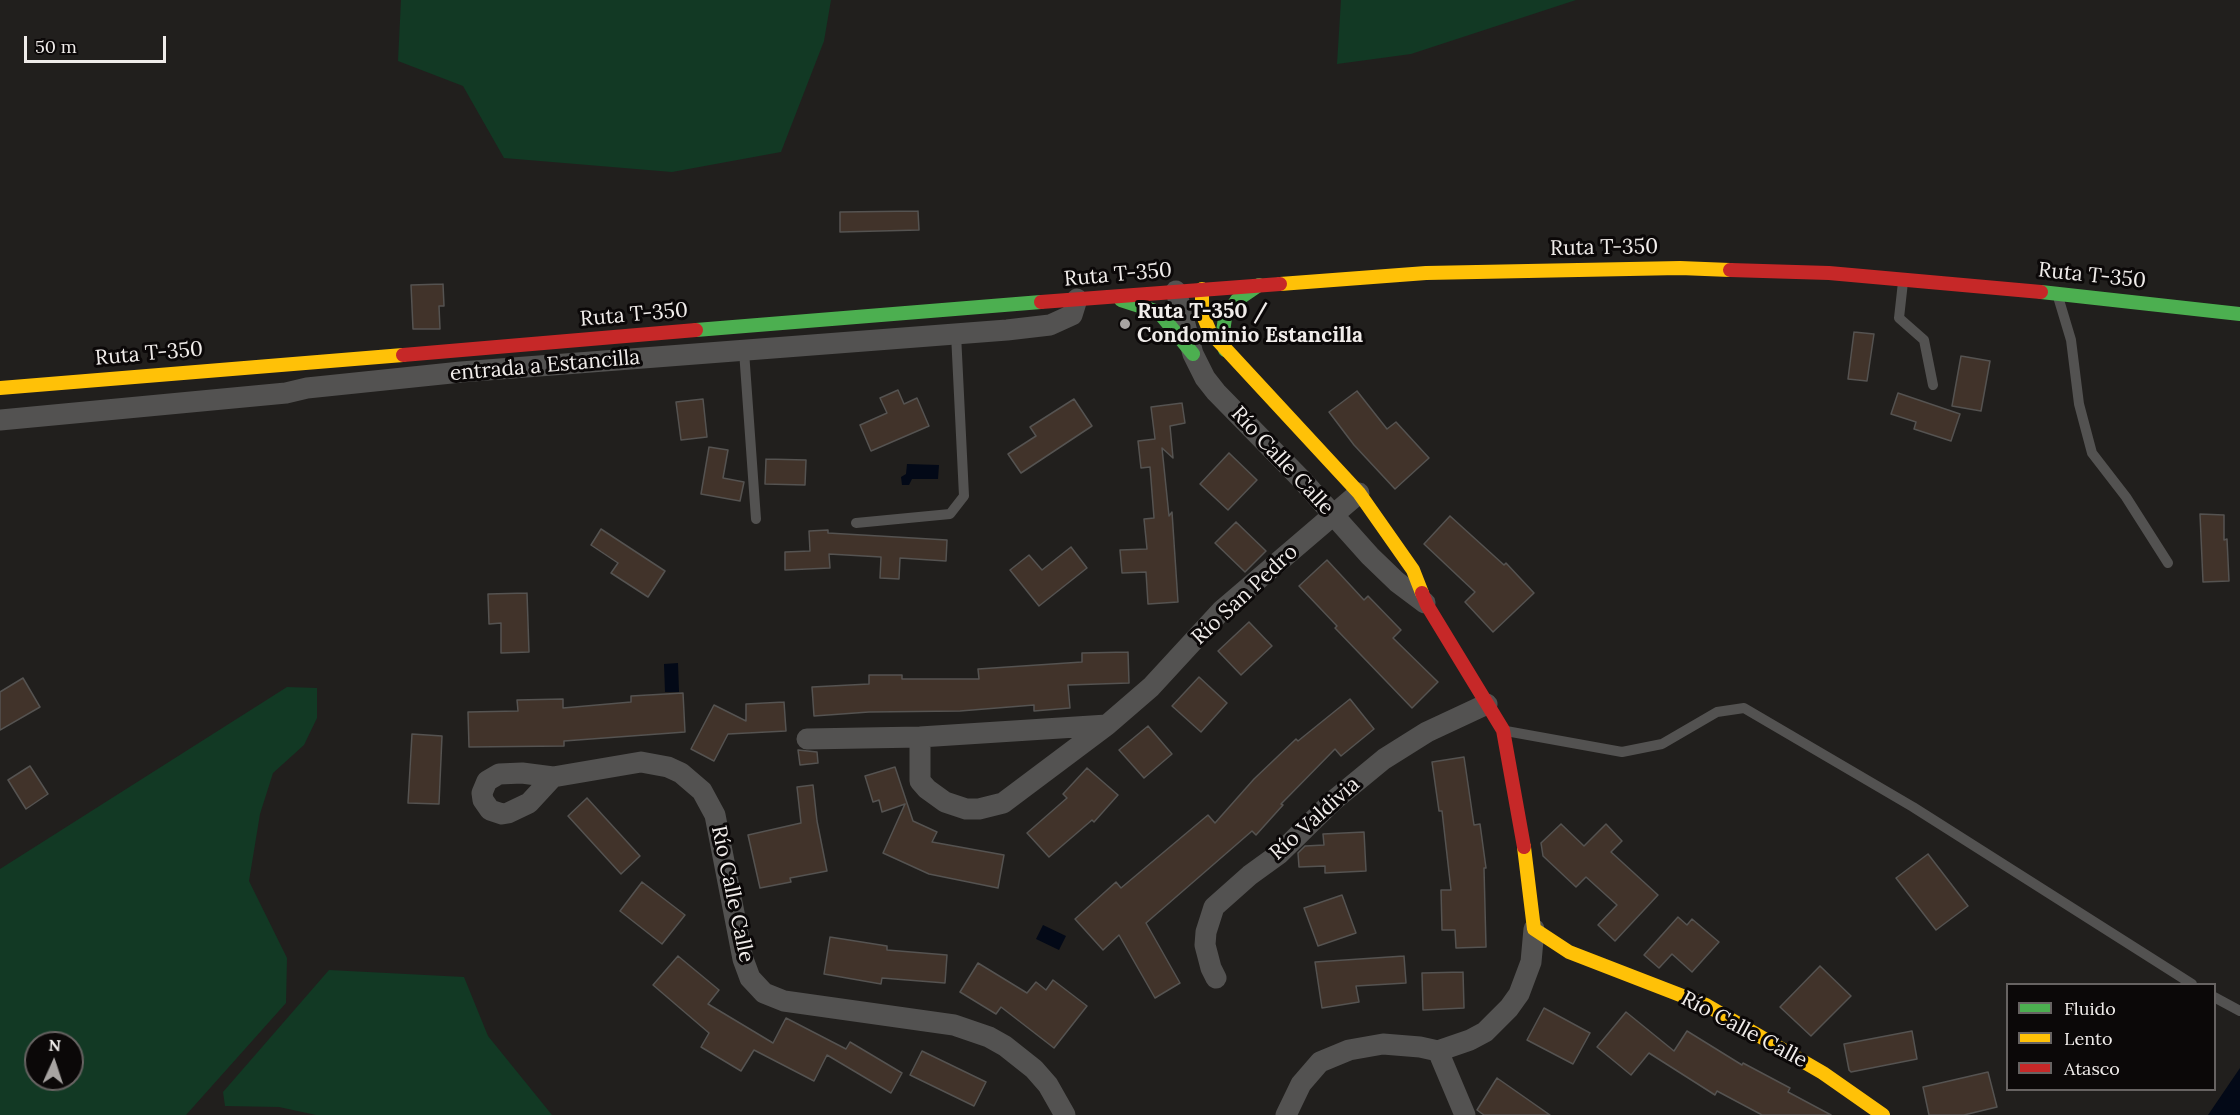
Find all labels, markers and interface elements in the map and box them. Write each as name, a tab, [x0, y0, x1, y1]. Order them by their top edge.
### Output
scale bar	[27, 24, 170, 62]
text: 50 m	[35, 35, 77, 58]
street label: Ruta T-350	[1550, 234, 1658, 262]
street label: Ruta T-350	[1063, 258, 1173, 292]
street label: Ruta T-350	[2037, 258, 2147, 294]
street label: Ruta T-350	[579, 298, 689, 332]
place label: Ruta T-350 / Condominio Estancilla	[1137, 299, 1363, 349]
marker: Ruta T-350 / Condominio Estancilla	[1118, 317, 1132, 331]
street label: Ruta T-350	[94, 337, 204, 371]
street label: entrada a Estancilla	[449, 345, 641, 387]
street label: Río Calle Calle	[1225, 402, 1339, 520]
street label: Río San Pedro	[1187, 540, 1303, 650]
street label: Río Valdivia	[1265, 772, 1365, 866]
street label: Río Calle Calle	[705, 823, 759, 965]
legend	[2006, 983, 2216, 1091]
street label: Río Calle Calle	[1677, 986, 1811, 1074]
text: Fluido	[2064, 997, 2116, 1020]
text: Lento	[2064, 1027, 2112, 1050]
north arrow	[24, 1031, 84, 1091]
text: N	[48, 1035, 62, 1055]
text: Atasco	[2064, 1057, 2120, 1080]

